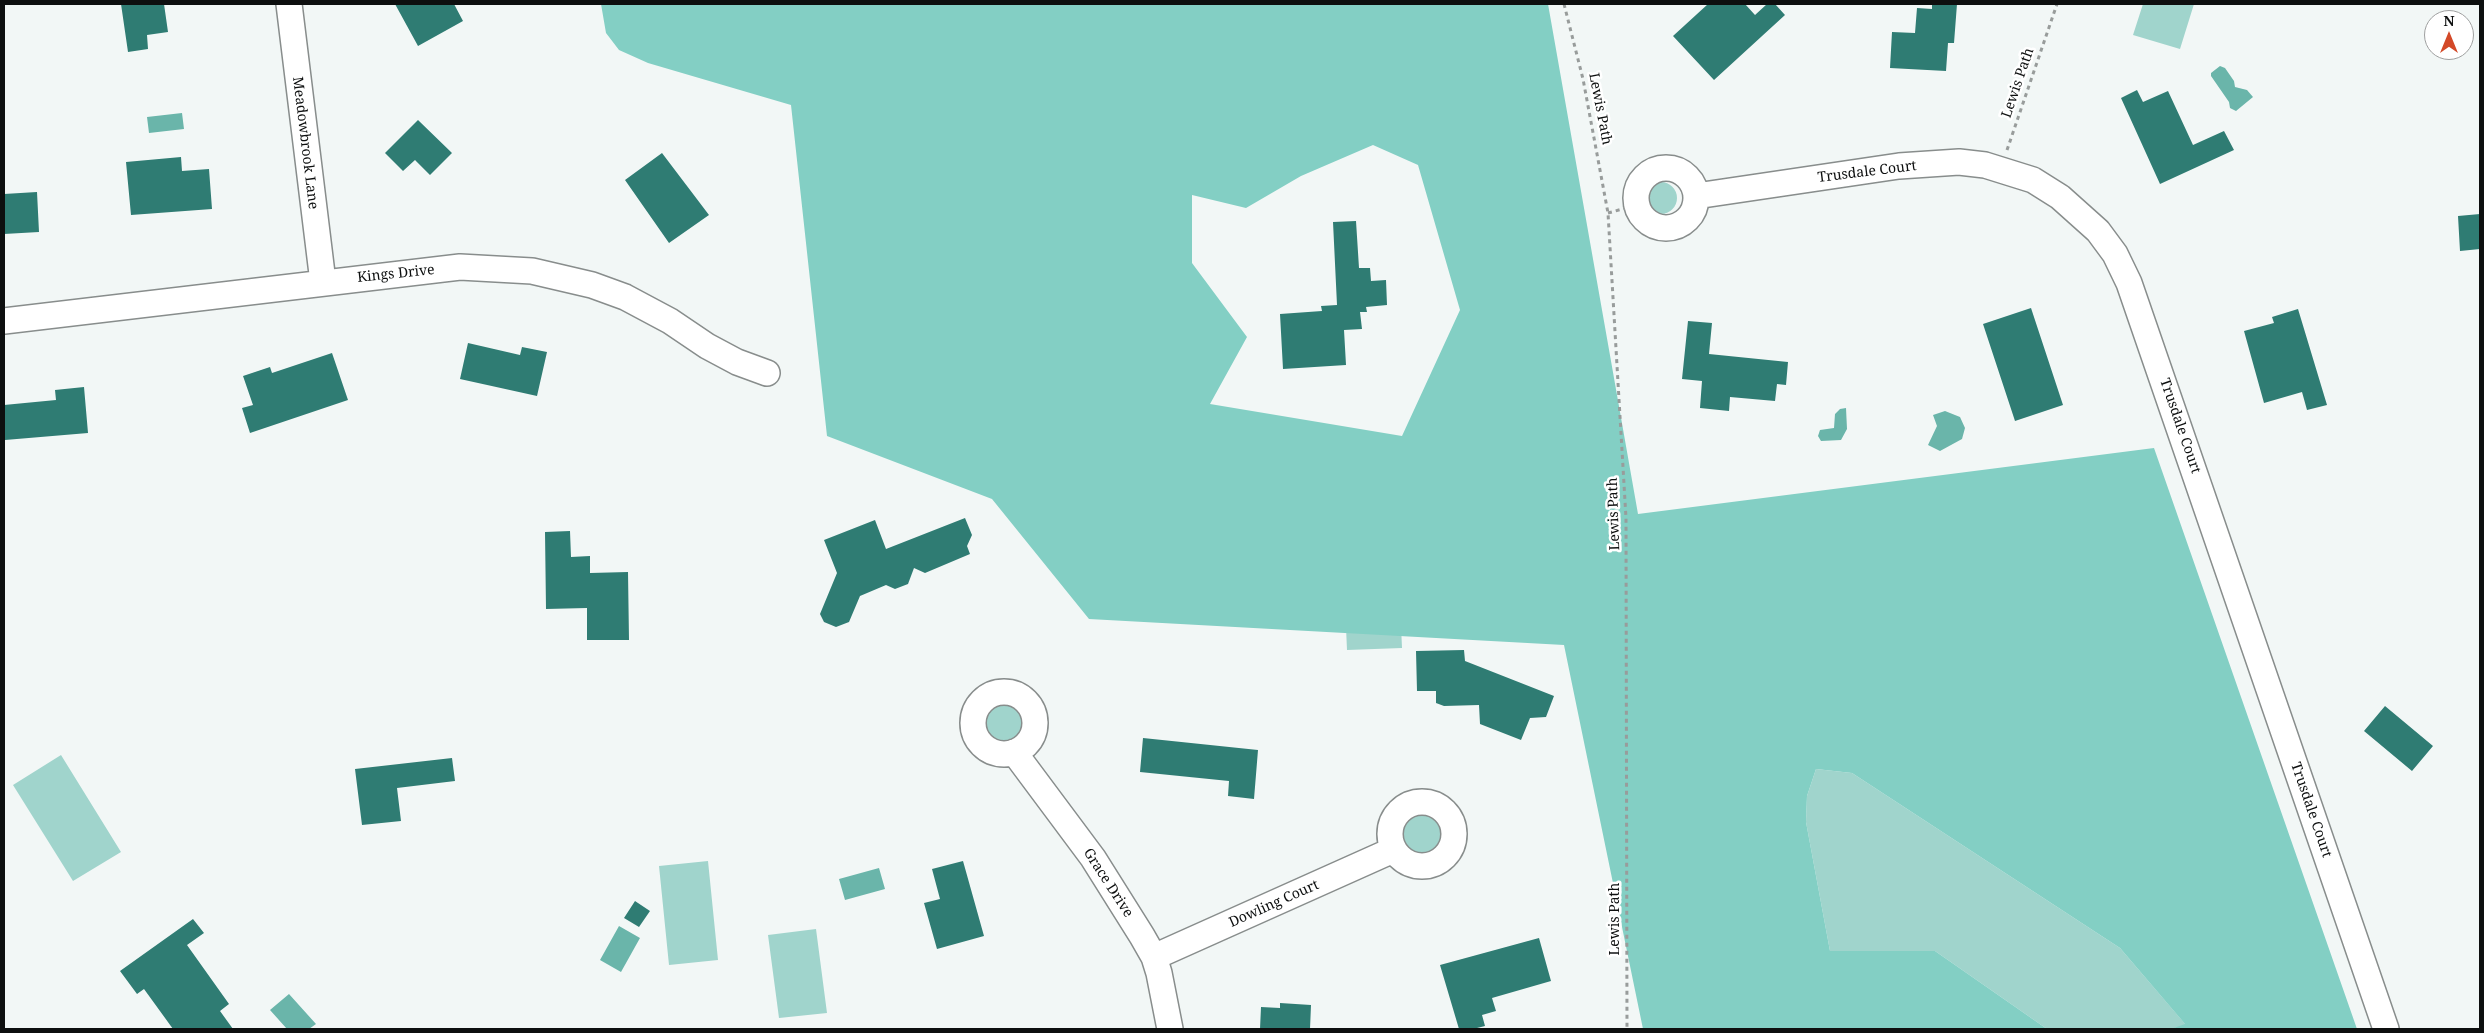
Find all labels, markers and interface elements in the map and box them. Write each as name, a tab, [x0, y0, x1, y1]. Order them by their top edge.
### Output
north arrow	[2424, 10, 2474, 60]
text: N	[2443, 11, 2455, 30]
street label: Lewis Path	[1998, 46, 2038, 120]
street label: Lewis Path	[1585, 72, 1615, 146]
street label: Meadowbrook Lane	[289, 76, 321, 210]
street label: Trusdale Court	[1817, 158, 1917, 186]
street label: Kings Drive	[357, 262, 435, 286]
street label: Trusdale Court	[2156, 376, 2204, 476]
street label: Lewis Path	[1604, 477, 1624, 551]
street label: Trusdale Court	[2287, 760, 2335, 860]
street label: Grace Drive	[1079, 845, 1137, 921]
street label: Dowling Court	[1227, 877, 1321, 931]
street label: Lewis Path	[1607, 883, 1623, 955]

